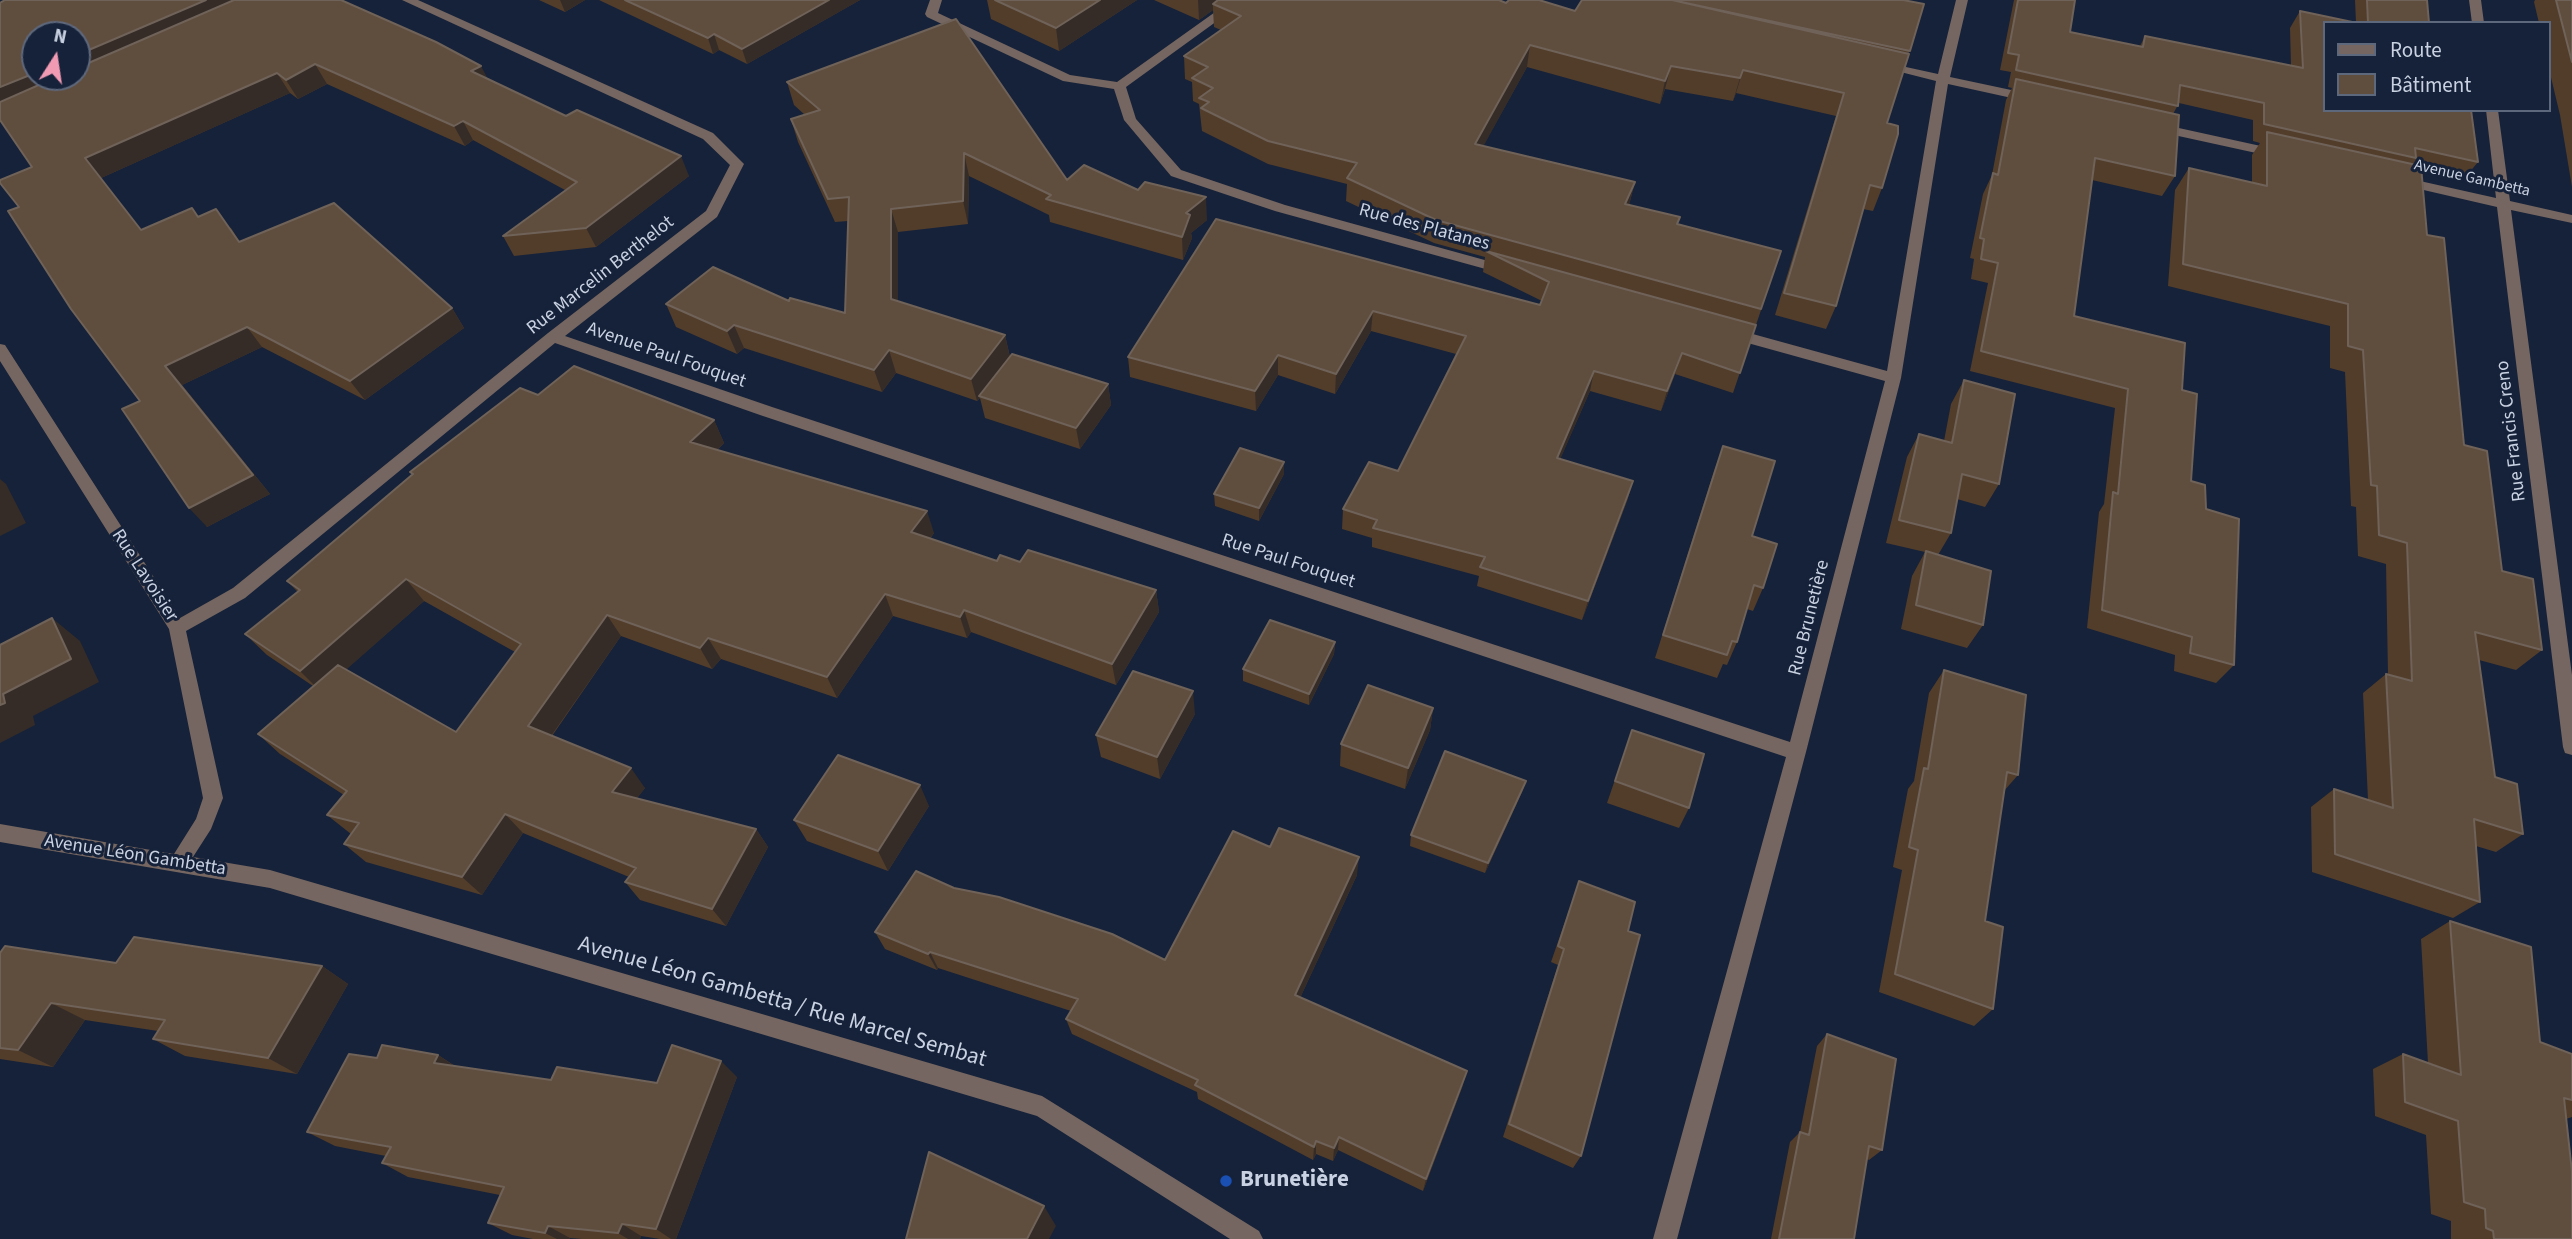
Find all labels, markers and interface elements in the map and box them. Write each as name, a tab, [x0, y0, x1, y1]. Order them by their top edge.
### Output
north arrow	[21, 21, 91, 91]
legend	[2324, 21, 2551, 112]
text: N	[51, 22, 69, 51]
text: Route	[2390, 35, 2442, 65]
text: Bâtiment	[2390, 70, 2471, 100]
street label: Avenue Gambetta	[2412, 156, 2532, 202]
street label: Rue des Platanes	[1356, 200, 1492, 256]
street label: Rue Marcelin Berthelot	[523, 212, 679, 340]
street label: Avenue Paul Fouquet	[583, 318, 749, 394]
street label: Rue Francis Creno	[2492, 359, 2532, 503]
street label: Rue Lavoisier	[106, 526, 182, 626]
street label: Rue Paul Fouquet	[1218, 530, 1358, 594]
street label: Rue Brunetière	[1785, 558, 1835, 678]
street label: Avenue Léon Gambetta	[42, 830, 228, 882]
street label: Avenue Léon Gambetta / Rue Marcel Sembat	[575, 931, 989, 1075]
place label: Brunetière	[1240, 1167, 1349, 1195]
marker: Brunetière	[1218, 1173, 1234, 1189]

